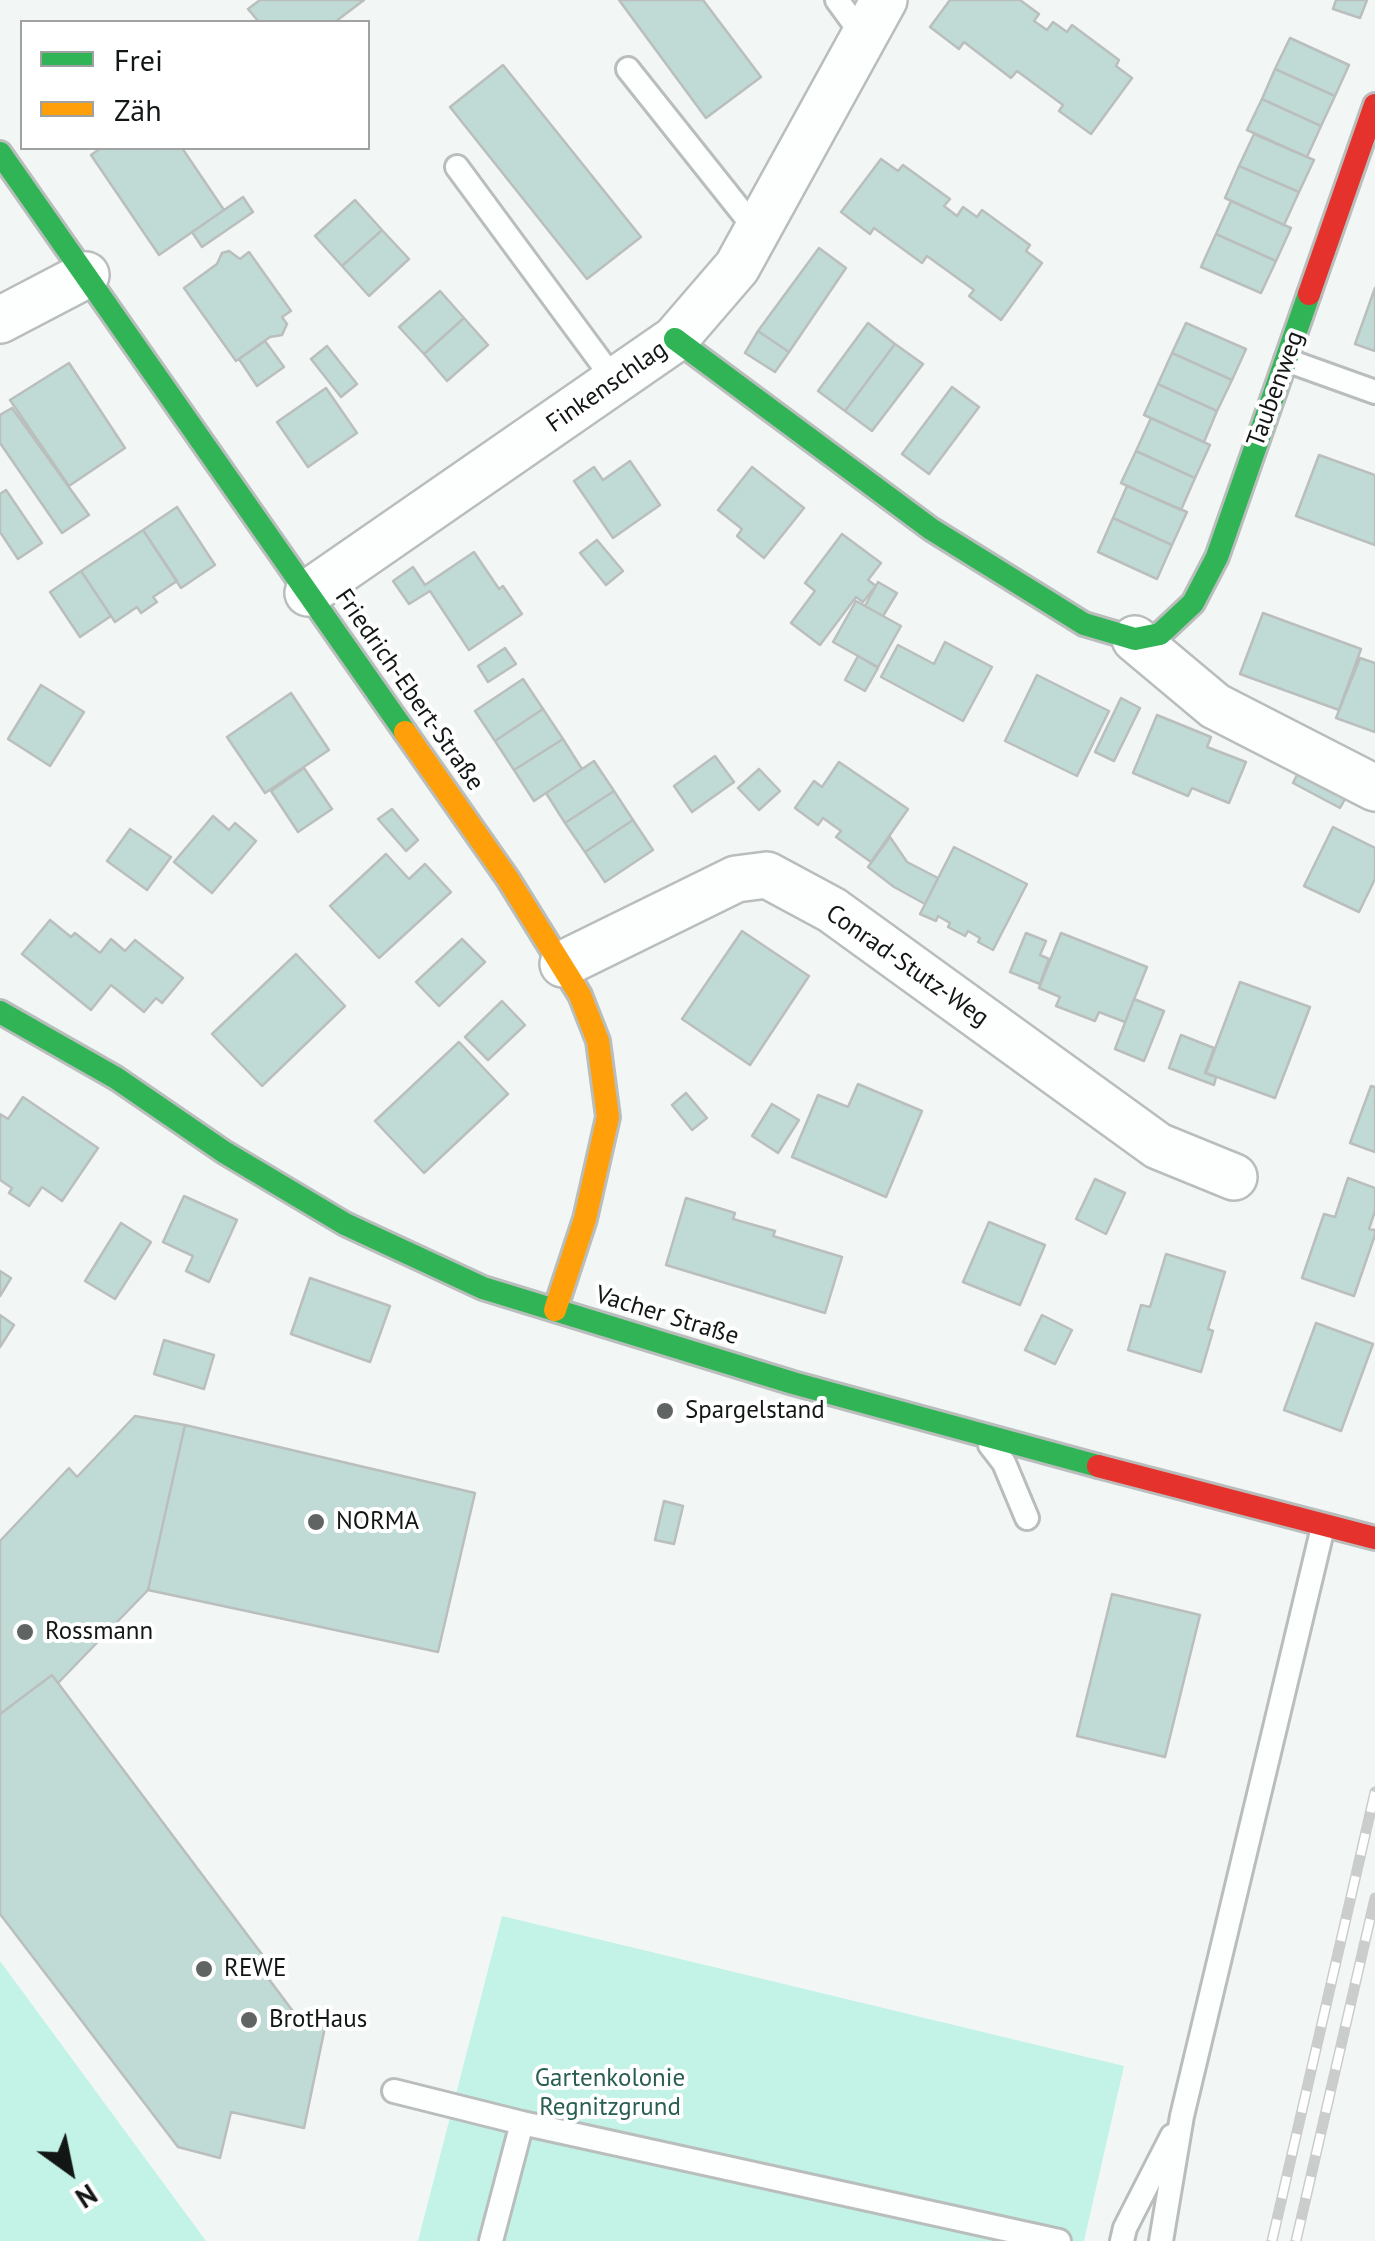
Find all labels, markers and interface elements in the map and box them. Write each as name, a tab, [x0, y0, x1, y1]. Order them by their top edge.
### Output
legend	[20, 20, 370, 150]
text: Frei	[114, 40, 163, 79]
text: Zäh	[114, 90, 162, 129]
street label: Taubenweg	[1241, 327, 1311, 451]
street label: Finkenschlag	[541, 335, 673, 439]
street label: Friedrich-Ebert-Straße	[328, 583, 490, 797]
street label: Conrad-Stutz-Weg	[820, 899, 994, 1033]
street label: Vacher Straße	[592, 1280, 742, 1352]
place label: Spargelstand	[685, 1396, 825, 1426]
marker: Spargelstand	[654, 1400, 676, 1422]
place label: NORMA	[336, 1507, 419, 1537]
marker: NORMA	[305, 1511, 327, 1533]
place label: Rossmann	[45, 1617, 153, 1647]
marker: Rossmann	[14, 1621, 36, 1643]
place label: REWE	[224, 1954, 286, 1984]
marker: REWE	[193, 1958, 215, 1980]
place label: BrotHaus	[269, 2005, 367, 2035]
marker: BrotHaus	[238, 2009, 260, 2031]
park label: Gartenkolonie Regnitzgrund	[535, 2064, 685, 2123]
north arrow	[20, 2121, 120, 2221]
text: N	[69, 2176, 104, 2217]

